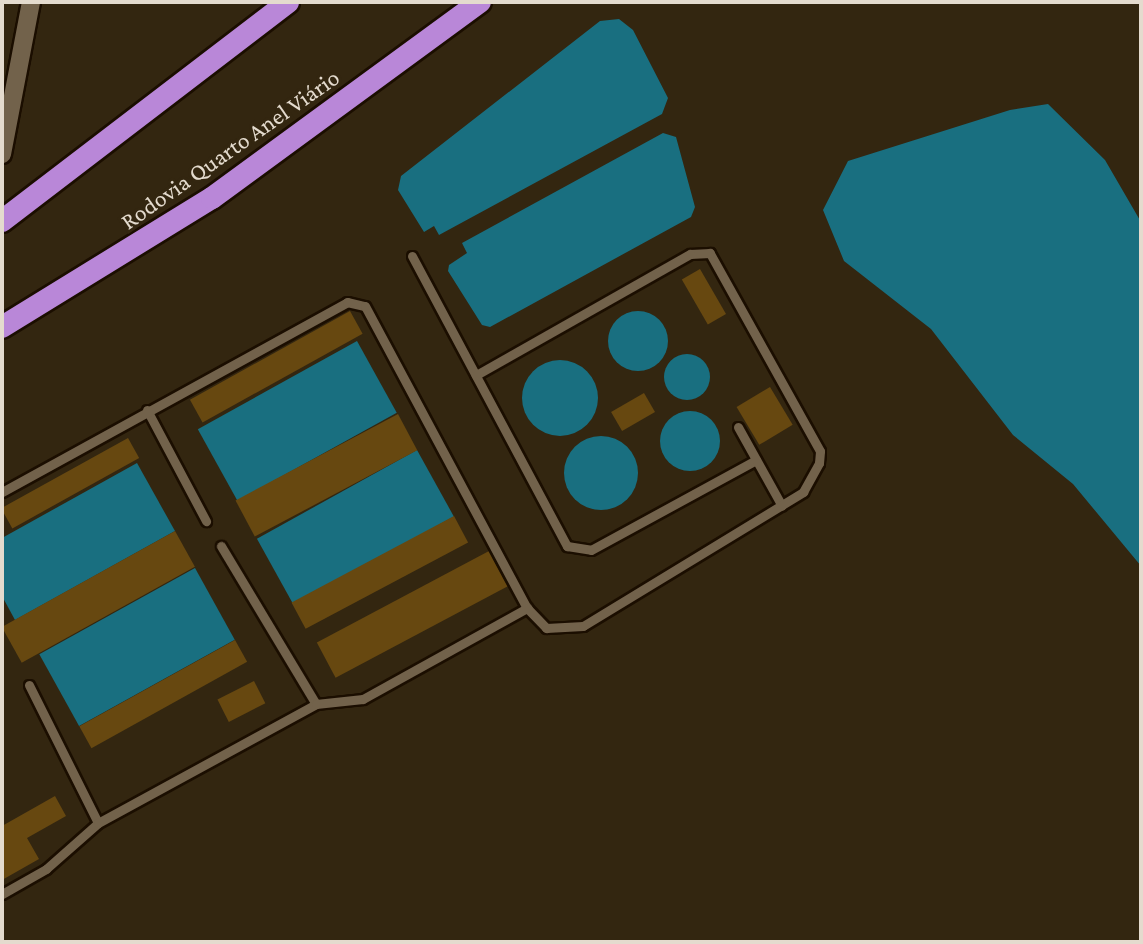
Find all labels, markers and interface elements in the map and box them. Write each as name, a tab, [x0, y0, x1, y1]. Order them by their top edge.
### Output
street label: Rodovia Quarto Anel Viário	[115, 63, 345, 235]

